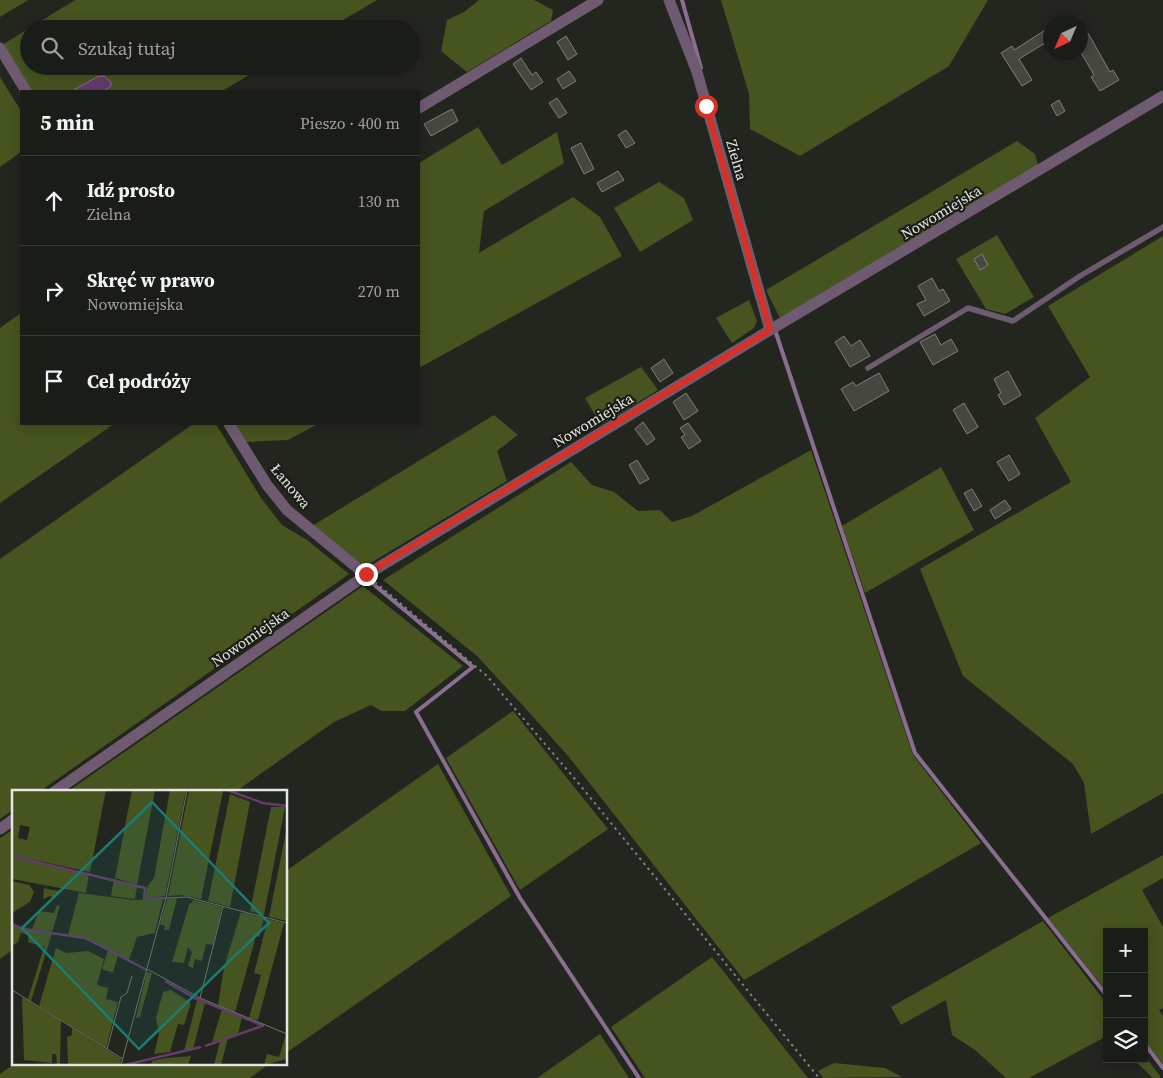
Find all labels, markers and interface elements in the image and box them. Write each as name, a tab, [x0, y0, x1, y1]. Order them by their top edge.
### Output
north arrow	[1043, 15, 1088, 60]
search box	[20, 20, 420, 75]
icon: search	[38, 34, 66, 62]
text: Szukaj tutaj	[78, 35, 176, 61]
route start	[695, 95, 718, 118]
text: 5 min	[40, 108, 95, 137]
text: Pieszo · 400 m	[300, 112, 400, 134]
street label: Zielna	[721, 137, 753, 183]
text: Idź prosto	[87, 177, 175, 203]
street label: Nowomiejska	[897, 180, 985, 244]
icon: ahead	[40, 187, 68, 215]
text: 130 m	[358, 190, 400, 212]
text: Zielna	[87, 203, 131, 225]
text: Skręć w prawo	[87, 267, 215, 293]
icon: right	[40, 277, 68, 305]
text: 270 m	[358, 280, 400, 302]
text: Nowomiejska	[87, 293, 184, 315]
icon: arrive	[40, 367, 68, 395]
text: Cel podróży	[87, 368, 191, 394]
street label: Nowomiejska	[549, 388, 637, 452]
street label: Łanowa	[266, 459, 316, 513]
route end	[355, 563, 378, 586]
street label: Nowomiejska	[207, 602, 293, 672]
inset map	[12, 790, 288, 1066]
map controls	[1103, 928, 1148, 1063]
button: +	[1103, 928, 1148, 973]
button: −	[1103, 973, 1148, 1018]
button: layers	[1103, 1018, 1148, 1063]

